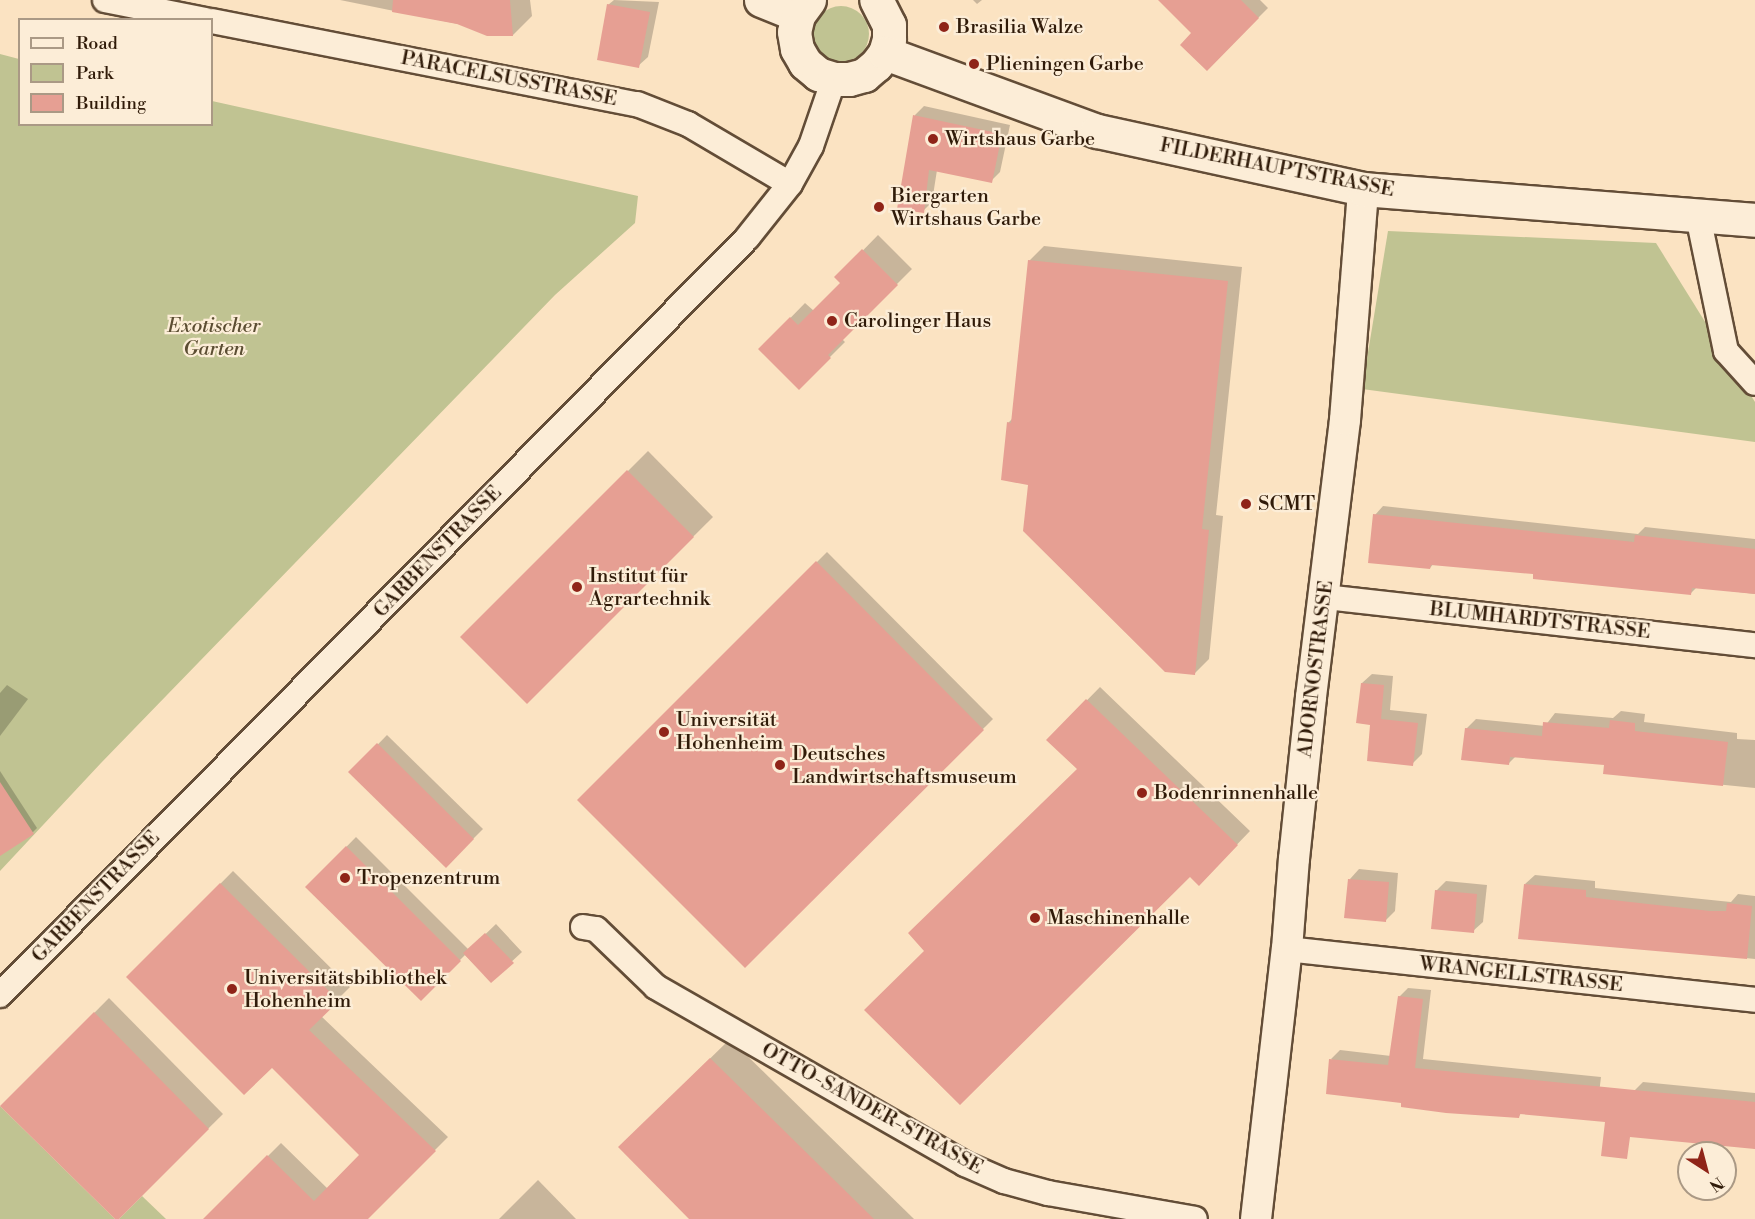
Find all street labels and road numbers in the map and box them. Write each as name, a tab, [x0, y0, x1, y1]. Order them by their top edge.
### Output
street label: PARACELSUSSTRASSE	[399, 46, 619, 112]
street label: FILDERHAUPTSTRASSE	[1158, 133, 1396, 203]
street label: GARBENSTRASSE	[369, 481, 507, 623]
street label: ADORNOSTRASSE	[1293, 579, 1339, 759]
street label: BLUMHARDTSTRASSE	[1429, 597, 1651, 645]
street label: GARBENSTRASSE	[27, 826, 165, 968]
street label: WRANGELLSTRASSE	[1418, 952, 1624, 998]
street label: OTTO-SANDER-STRASSE	[757, 1038, 987, 1180]

